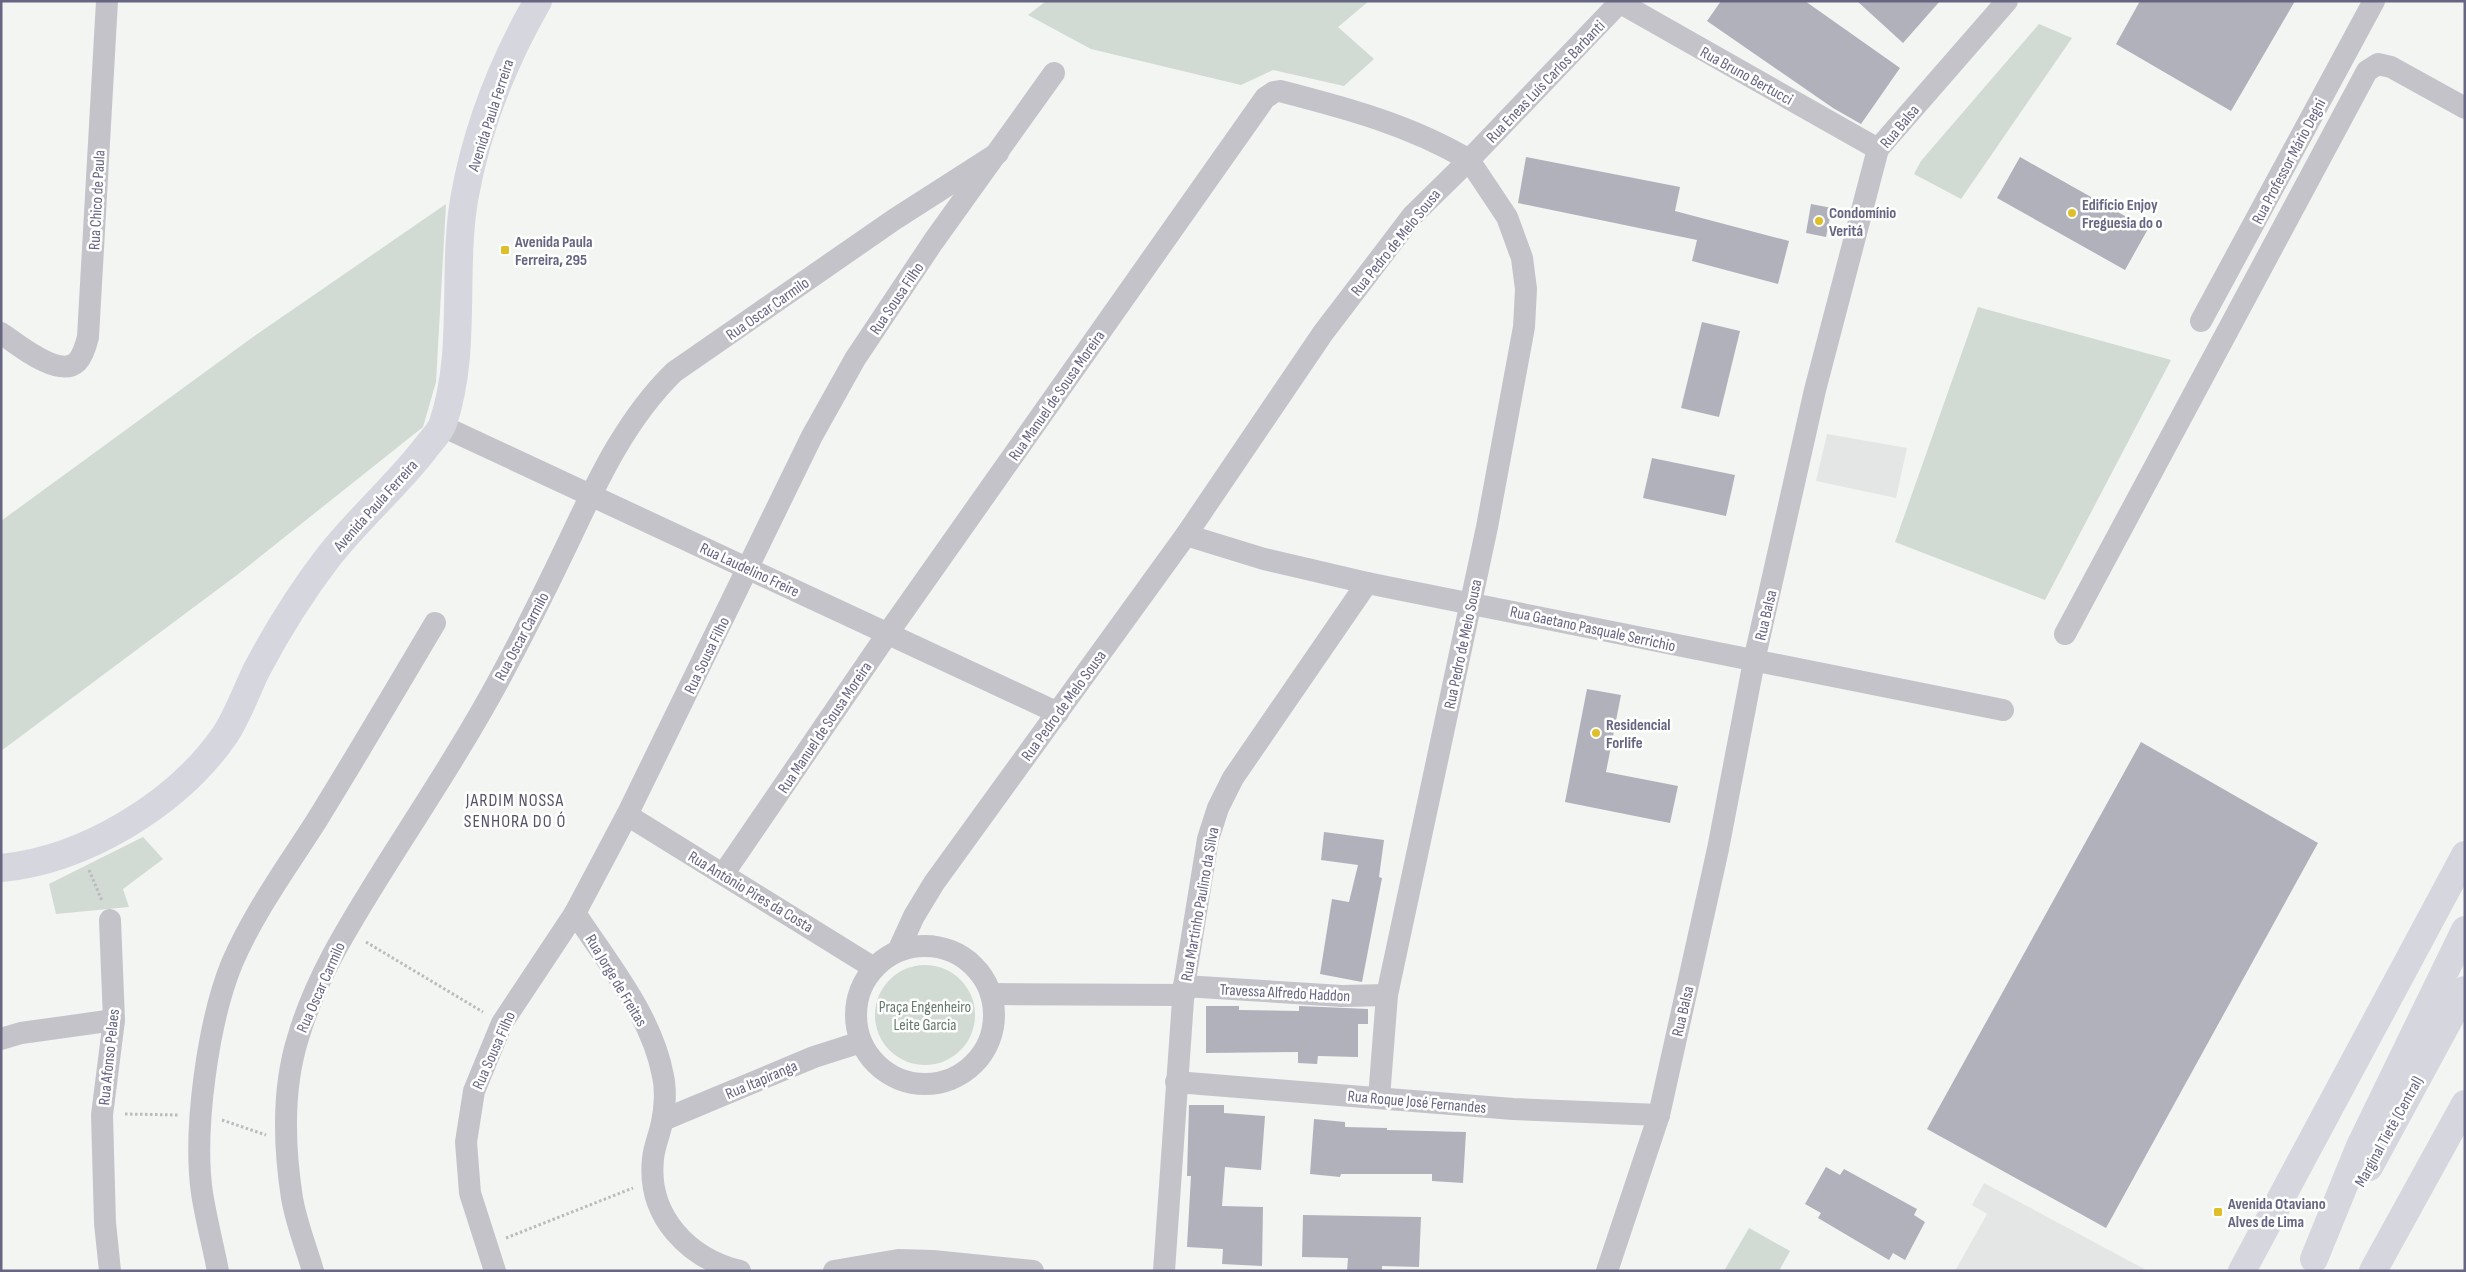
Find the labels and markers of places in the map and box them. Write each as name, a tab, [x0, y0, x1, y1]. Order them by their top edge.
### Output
place label: Edifício Enjoy Freguesia do o	[2082, 196, 2163, 233]
place label: Condomínio Veritá	[1829, 204, 1896, 241]
marker: Edifício Enjoy Freguesia do o	[2066, 207, 2078, 219]
marker: Condomínio Veritá	[1813, 215, 1825, 227]
place label: Avenida Paula Ferreira, 295	[514, 233, 592, 270]
marker: Avenida Paula Ferreira, 295	[499, 244, 511, 256]
place label: Residencial Forlife	[1606, 716, 1671, 753]
marker: Residencial Forlife	[1590, 727, 1602, 739]
place label: Avenida Otaviano Alves de Lima	[2227, 1195, 2326, 1232]
marker: Avenida Otaviano Alves de Lima	[2212, 1206, 2224, 1218]

